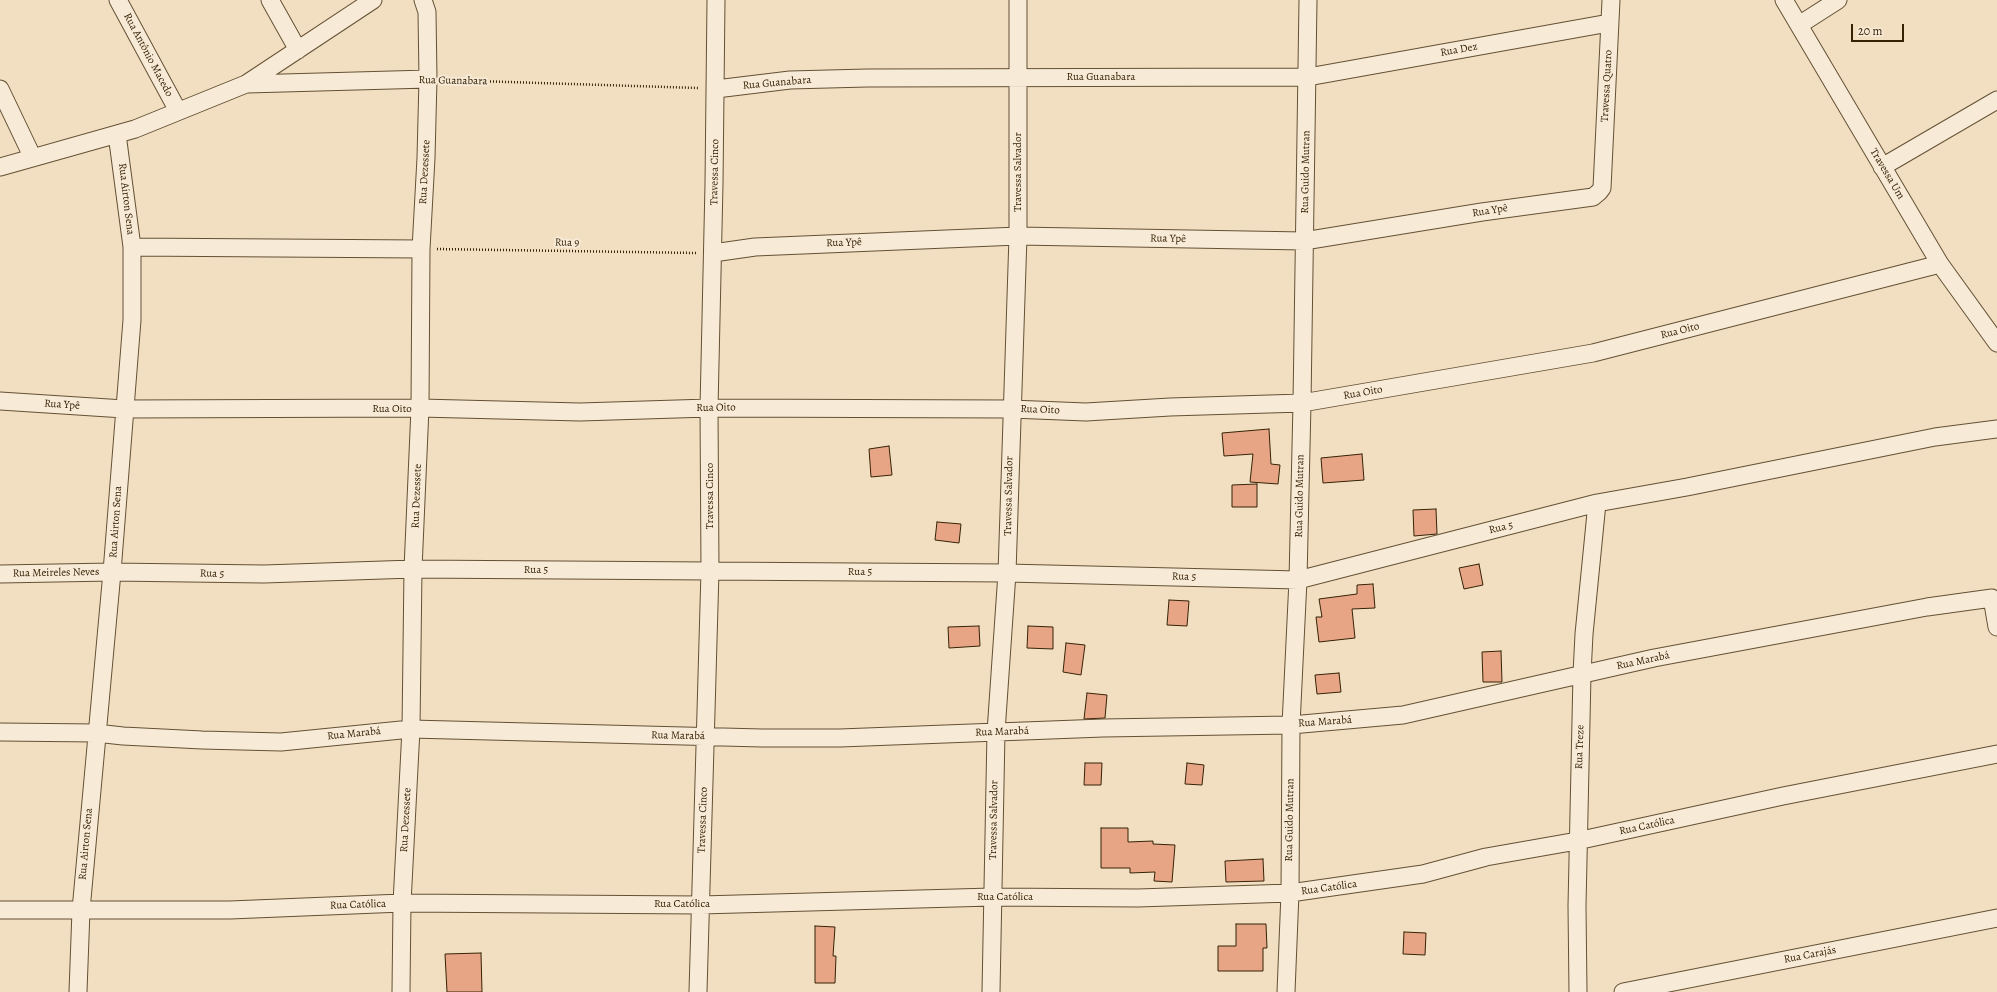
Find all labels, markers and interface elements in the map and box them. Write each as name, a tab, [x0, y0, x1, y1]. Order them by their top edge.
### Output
street label: Rua Antônio Macedo	[120, 11, 176, 99]
scale bar	[1853, 16, 1906, 42]
text: 20 m	[1858, 23, 1882, 39]
street label: Rua Dez	[1439, 40, 1479, 60]
street label: Travessa Quatro	[1599, 49, 1615, 123]
street label: Rua Guanabara	[1067, 70, 1135, 84]
street label: Rua Guanabara	[742, 73, 812, 93]
street label: Rua Guanabara	[418, 74, 488, 88]
street label: Rua Guido Mutran	[1299, 130, 1313, 214]
street label: Travessa Salvador	[1011, 132, 1025, 212]
street label: Rua Dezessete	[417, 139, 433, 205]
street label: Travessa Cinco	[708, 139, 722, 205]
street label: Travessa Um	[1867, 146, 1907, 202]
street label: Rua Airton Sena	[115, 162, 137, 236]
street label: Rua Ypê	[1471, 202, 1509, 220]
street label: Rua Ypê	[1150, 232, 1186, 246]
street label: Rua 9	[555, 236, 579, 250]
street label: Rua Ypê	[826, 236, 862, 250]
street label: Rua Oito	[1659, 320, 1701, 342]
street label: Rua Oito	[1342, 383, 1384, 403]
street label: Rua Ypê	[44, 397, 80, 413]
street label: Rua Oito	[696, 401, 736, 415]
street label: Rua Oito	[372, 402, 412, 416]
street label: Rua Oito	[1020, 403, 1060, 417]
street label: Rua Guido Mutran	[1293, 454, 1307, 538]
street label: Travessa Salvador	[1002, 456, 1016, 536]
street label: Rua Dezessete	[409, 463, 425, 529]
street label: Travessa Cinco	[703, 463, 717, 529]
street label: Rua Airton Sena	[107, 486, 125, 558]
street label: Rua 5	[1488, 519, 1514, 537]
street label: Rua 5	[524, 563, 548, 577]
street label: Rua 5	[848, 565, 872, 579]
street label: Rua Meireles Neves	[13, 566, 99, 580]
street label: Rua 5	[200, 567, 224, 581]
street label: Rua 5	[1172, 570, 1196, 584]
street label: Rua Marabá	[1615, 649, 1671, 673]
street label: Rua Marabá	[1298, 714, 1352, 730]
street label: Rua Marabá	[975, 724, 1029, 740]
street label: Rua Marabá	[326, 725, 382, 743]
street label: Rua Treze	[1573, 725, 1587, 769]
street label: Rua Marabá	[651, 729, 705, 743]
street label: Rua Guido Mutran	[1283, 778, 1297, 862]
street label: Travessa Salvador	[987, 780, 1001, 860]
street label: Rua Dezessete	[398, 787, 414, 853]
street label: Travessa Cinco	[695, 787, 711, 853]
street label: Rua Airton Sena	[76, 807, 96, 881]
street label: Rua Católica	[1618, 814, 1676, 838]
street label: Rua Católica	[1300, 878, 1358, 898]
street label: Rua Católica	[977, 890, 1033, 904]
street label: Rua Católica	[330, 897, 386, 913]
street label: Rua Católica	[654, 897, 710, 911]
street label: Rua Carajás	[1783, 943, 1837, 967]

